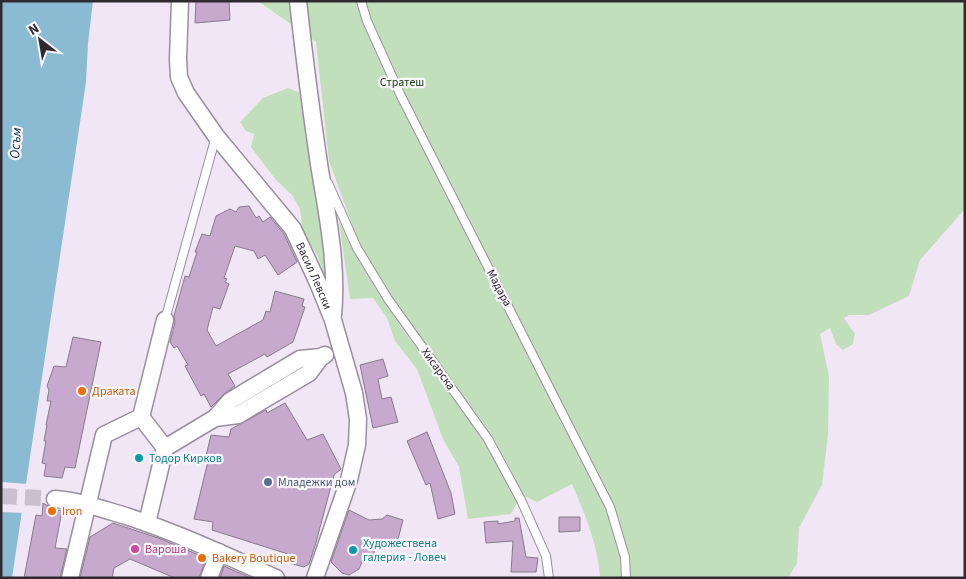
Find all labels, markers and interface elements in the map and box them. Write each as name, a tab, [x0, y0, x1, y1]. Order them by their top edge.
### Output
north arrow	[15, 15, 65, 65]
text: N	[25, 19, 43, 41]
park label: Стратеш	[380, 74, 424, 91]
water label: Осъм	[5, 127, 27, 159]
street label: Васил Левски	[292, 239, 336, 312]
street label: Мадара	[482, 266, 516, 310]
street label: Хисарска	[417, 344, 459, 394]
place label: Драката	[92, 383, 135, 400]
marker: Драката	[76, 385, 88, 397]
place label: Тодор Кирков	[149, 450, 222, 467]
marker: Тодор Кирков	[133, 452, 145, 464]
place label: Младежки дом	[278, 474, 355, 491]
marker: Младежки дом	[262, 476, 274, 488]
place label: Iron	[62, 503, 82, 520]
marker: Iron	[46, 505, 58, 517]
place label: Художествена галерия - Ловеч	[363, 535, 446, 566]
place label: Вароша	[145, 541, 186, 558]
marker: Вароша	[129, 543, 141, 555]
marker: Художествена галерия - Ловеч	[347, 544, 359, 556]
place label: Bakery Boutique	[212, 550, 296, 567]
marker: Bakery Boutique	[196, 552, 208, 564]

